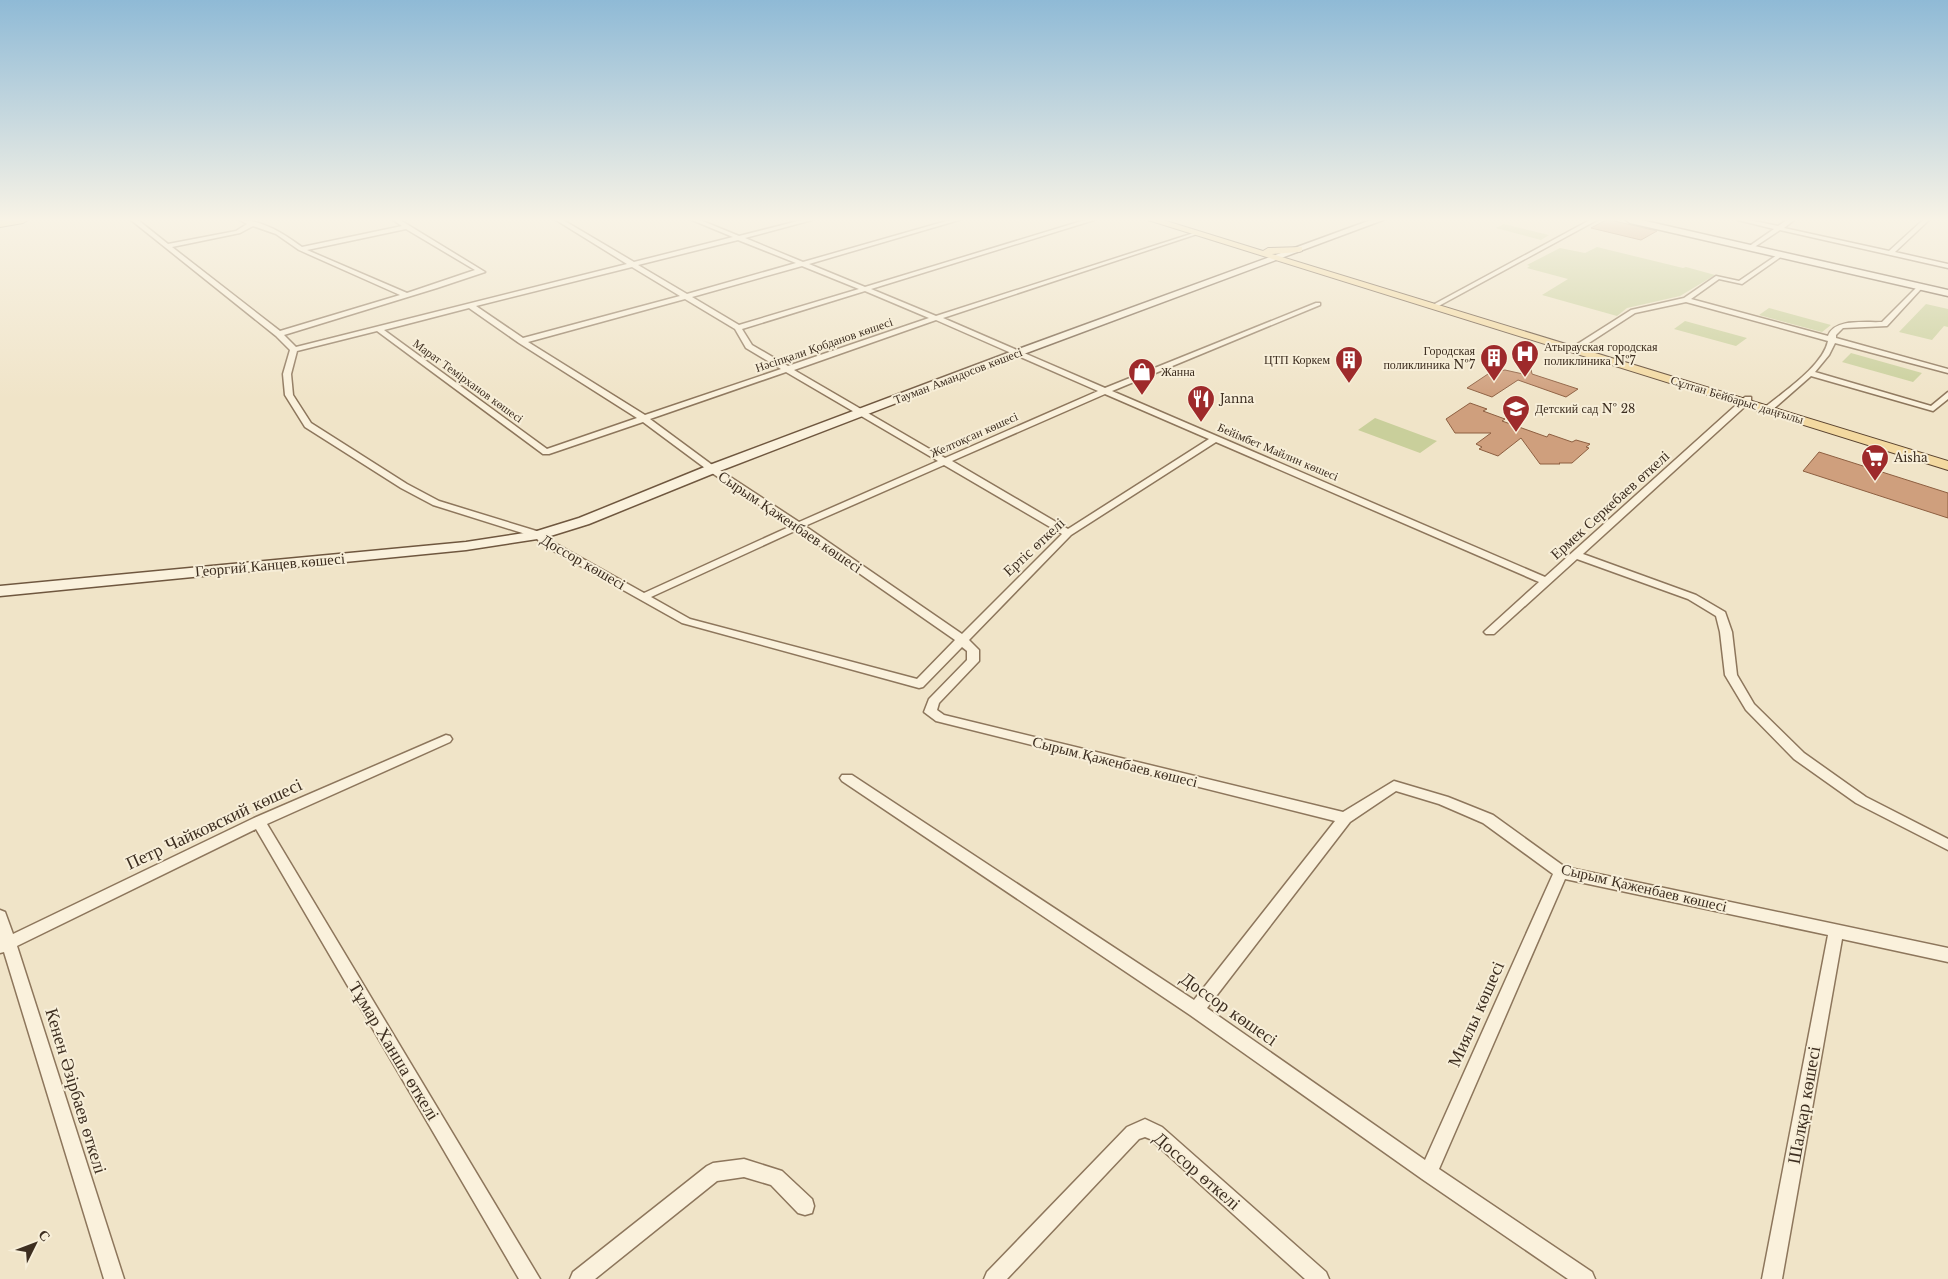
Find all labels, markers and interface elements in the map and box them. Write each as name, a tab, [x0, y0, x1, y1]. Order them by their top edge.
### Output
street label: Нәсіпқали Қобданов көшесі	[753, 314, 895, 375]
street label: Марат Темірханов көшесі	[410, 335, 527, 426]
hospital icon: Атырауская городская поликлиника №7	[1510, 339, 1540, 378]
place label: Атырауская городская поликлиника №7	[1544, 339, 1658, 368]
place label: Городская поликлиника №7	[1383, 343, 1476, 372]
building icon: Городская поликлиника №7	[1479, 343, 1509, 382]
street label: Тауман Амандосов көшесі	[891, 344, 1025, 407]
building icon: ЦТП Коркем	[1334, 345, 1364, 384]
place label: ЦТП Коркем	[1264, 352, 1330, 367]
shop icon: Жанна	[1127, 357, 1157, 396]
place label: Жанна	[1161, 364, 1196, 379]
street label: Сұлтан Бейбарыс даңғылы	[1669, 372, 1806, 427]
restaurant icon: Janna	[1186, 384, 1216, 423]
place label: Janna	[1218, 391, 1255, 406]
school or university icon: Детский сад № 28	[1501, 394, 1531, 433]
place label: Детский сад № 28	[1535, 401, 1635, 416]
street label: Желтоқсан көшесі	[928, 408, 1021, 461]
street label: Бейімбет Майлин көшесі	[1216, 419, 1341, 484]
supermarket icon: Aisha	[1860, 443, 1890, 482]
street label: Ермек Серкебаев өткелі	[1546, 446, 1673, 563]
place label: Aisha	[1893, 450, 1928, 465]
street label: Сырым Қаженбаев көшесі	[715, 466, 866, 577]
street label: Ертіс өткелі	[999, 513, 1068, 580]
street label: Доссор көшесі	[537, 530, 629, 594]
street label: Георгий Канцев көшесі	[194, 548, 346, 581]
street label: Сырым Қаженбаев көшесі	[1031, 732, 1200, 791]
street label: Петр Чайковский көшесі	[122, 773, 306, 875]
street label: Сырым Қаженбаев көшесі	[1559, 859, 1729, 916]
street label: Миялы көшесі	[1443, 958, 1509, 1070]
street label: Доссор көшесі	[1176, 967, 1282, 1051]
street label: Тұмар Ханша өткелі	[344, 978, 444, 1124]
street label: Кенен Әзірбаев өткелі	[40, 1006, 112, 1176]
street label: Шалқар көшесі	[1783, 1044, 1825, 1166]
street label: Доссор өткелі	[1149, 1127, 1245, 1215]
north arrow	[10, 1219, 60, 1269]
text: С	[35, 1226, 55, 1245]

